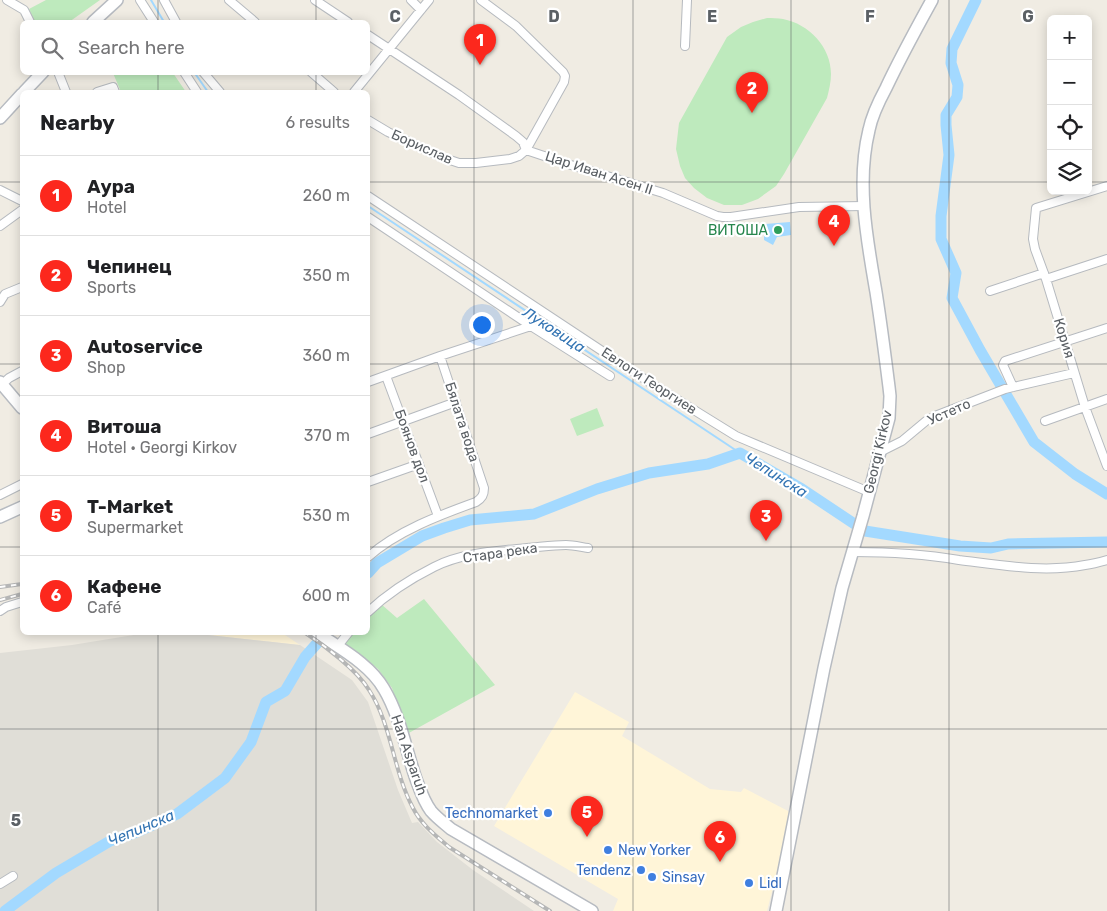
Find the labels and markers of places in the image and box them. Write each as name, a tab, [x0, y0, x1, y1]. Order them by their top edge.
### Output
pin: 1	[464, 24, 496, 65]
pin: 2	[736, 72, 768, 113]
pin: 4	[818, 205, 850, 246]
place label: ВИТОША	[708, 222, 769, 239]
marker: ВИТОША	[772, 224, 784, 236]
pin: 3	[750, 500, 782, 541]
pin: 5	[571, 796, 603, 837]
place label: Technomarket	[445, 805, 539, 822]
marker: Technomarket	[542, 807, 554, 819]
pin: 6	[704, 821, 736, 862]
place label: New Yorker	[618, 842, 691, 859]
marker: New Yorker	[602, 844, 614, 856]
place label: Tendenz	[576, 862, 631, 879]
marker: Tendenz	[635, 864, 647, 876]
place label: Sinsay	[662, 869, 705, 886]
marker: Sinsay	[646, 871, 658, 883]
place label: Lidl	[759, 875, 782, 892]
marker: Lidl	[743, 877, 755, 889]

